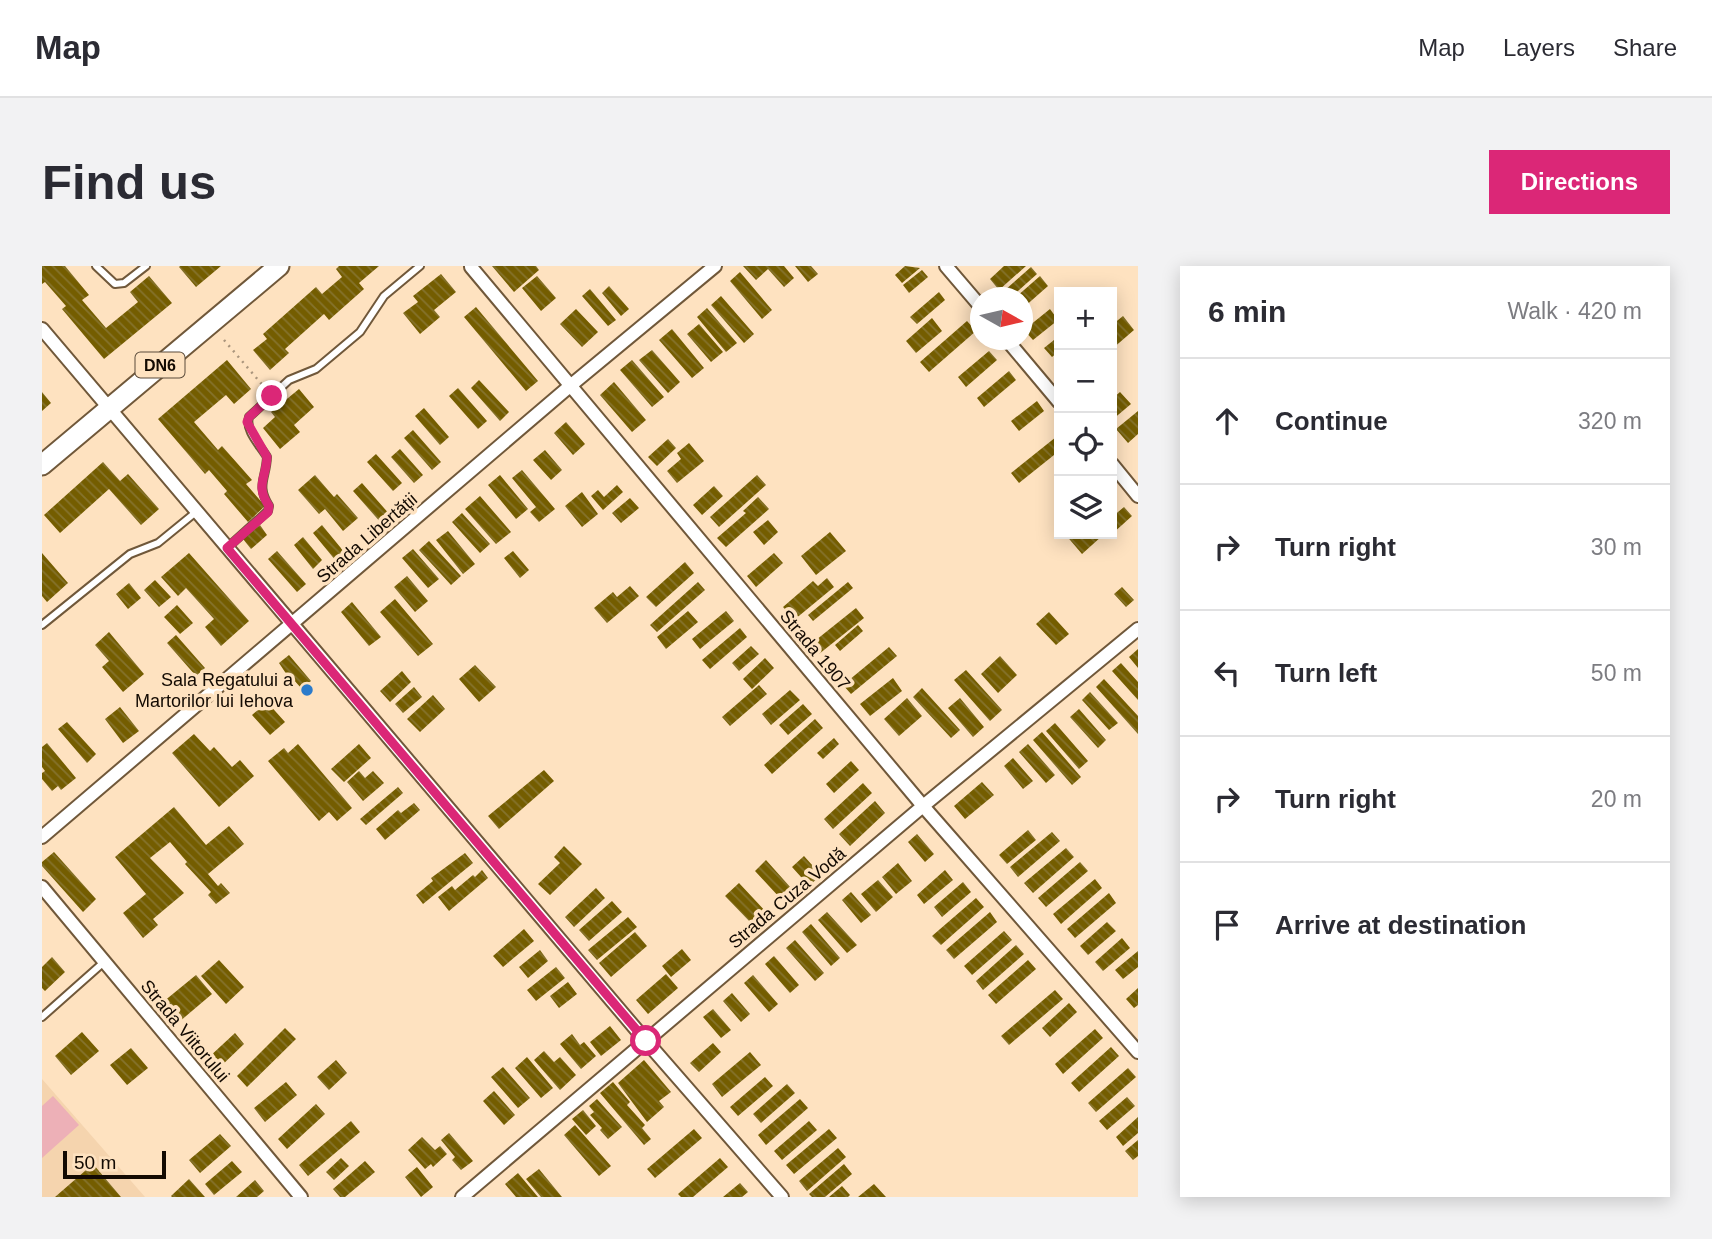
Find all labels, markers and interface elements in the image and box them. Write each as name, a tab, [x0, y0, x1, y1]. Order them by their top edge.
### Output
text: Map	[35, 29, 101, 66]
text: Map	[1418, 34, 1465, 61]
text: Layers	[1503, 34, 1575, 61]
text: Share	[1613, 34, 1677, 61]
button: Directions	[1489, 150, 1670, 214]
text: Find us	[42, 155, 216, 209]
north arrow	[970, 287, 1033, 350]
map controls	[1054, 287, 1117, 539]
button: +	[1054, 287, 1117, 350]
text: 6 min	[1208, 295, 1286, 328]
text: Walk · 420 m	[1507, 298, 1642, 324]
button: −	[1054, 350, 1117, 413]
road number: DN6	[136, 352, 184, 377]
route end	[256, 380, 287, 411]
icon: ahead	[1208, 402, 1246, 440]
text: Continue	[1275, 406, 1388, 436]
text: 320 m	[1578, 408, 1642, 434]
button: locate	[1054, 413, 1117, 476]
button: layers	[1054, 476, 1117, 539]
street label: Strada Libertății	[313, 489, 421, 587]
icon: right	[1208, 528, 1246, 566]
text: Turn right	[1275, 532, 1396, 562]
text: 30 m	[1591, 534, 1642, 560]
street label: Strada 1907	[776, 606, 854, 694]
icon: left	[1208, 654, 1246, 692]
text: Turn left	[1275, 658, 1377, 688]
text: 50 m	[1591, 660, 1642, 686]
place label: Sala Regatului a Martorilor lui Iehova	[135, 670, 294, 711]
marker: Sala Regatului a Martorilor lui Iehova	[299, 682, 315, 698]
icon: right	[1208, 780, 1246, 818]
text: Turn right	[1275, 784, 1396, 814]
text: 20 m	[1591, 786, 1642, 812]
street label: Strada Cuza Vodă	[725, 843, 850, 953]
icon: arrive	[1208, 906, 1246, 944]
text: Arrive at destination	[1275, 910, 1526, 940]
street label: Strada Viitorului	[137, 976, 233, 1086]
route start	[630, 1025, 661, 1056]
scale bar	[63, 1148, 166, 1180]
text: 50 m	[74, 1152, 116, 1173]

